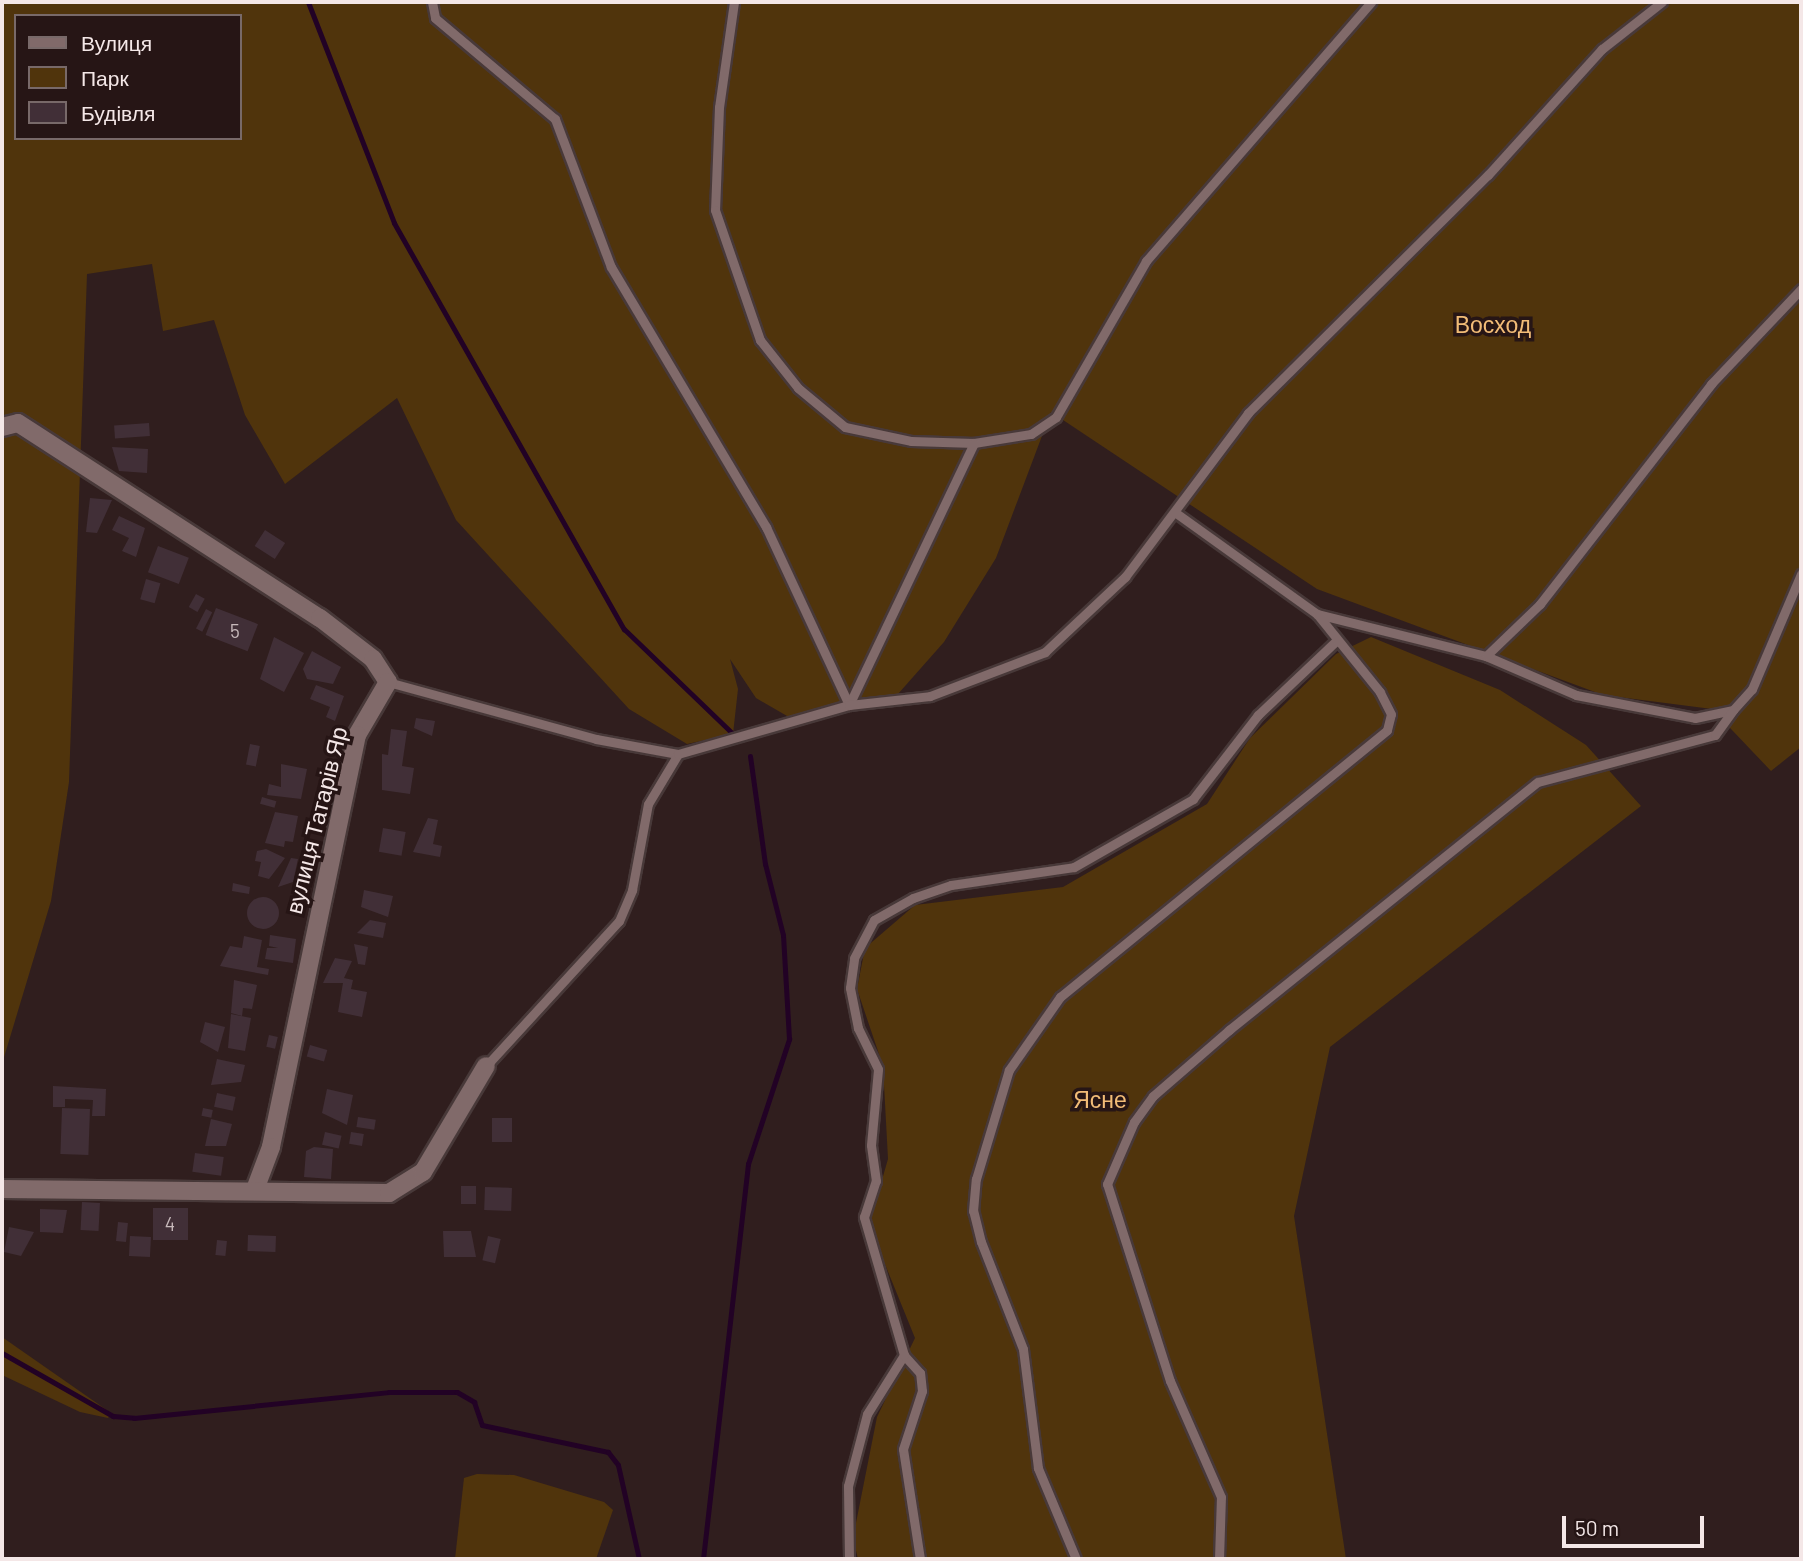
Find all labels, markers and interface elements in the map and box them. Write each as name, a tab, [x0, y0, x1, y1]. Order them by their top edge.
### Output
legend	[14, 14, 242, 140]
text: Вулиця	[81, 30, 152, 55]
text: Парк	[81, 65, 129, 90]
text: Будівля	[81, 100, 155, 125]
park label: Восход	[1455, 310, 1531, 338]
house number: 5	[230, 620, 240, 642]
street label: вулиця Татарів Яр	[279, 724, 353, 916]
park label: Ясне	[1073, 1085, 1127, 1113]
house number: 4	[165, 1213, 175, 1235]
scale bar	[1565, 1502, 1707, 1546]
text: 50 m	[1575, 1515, 1619, 1540]

